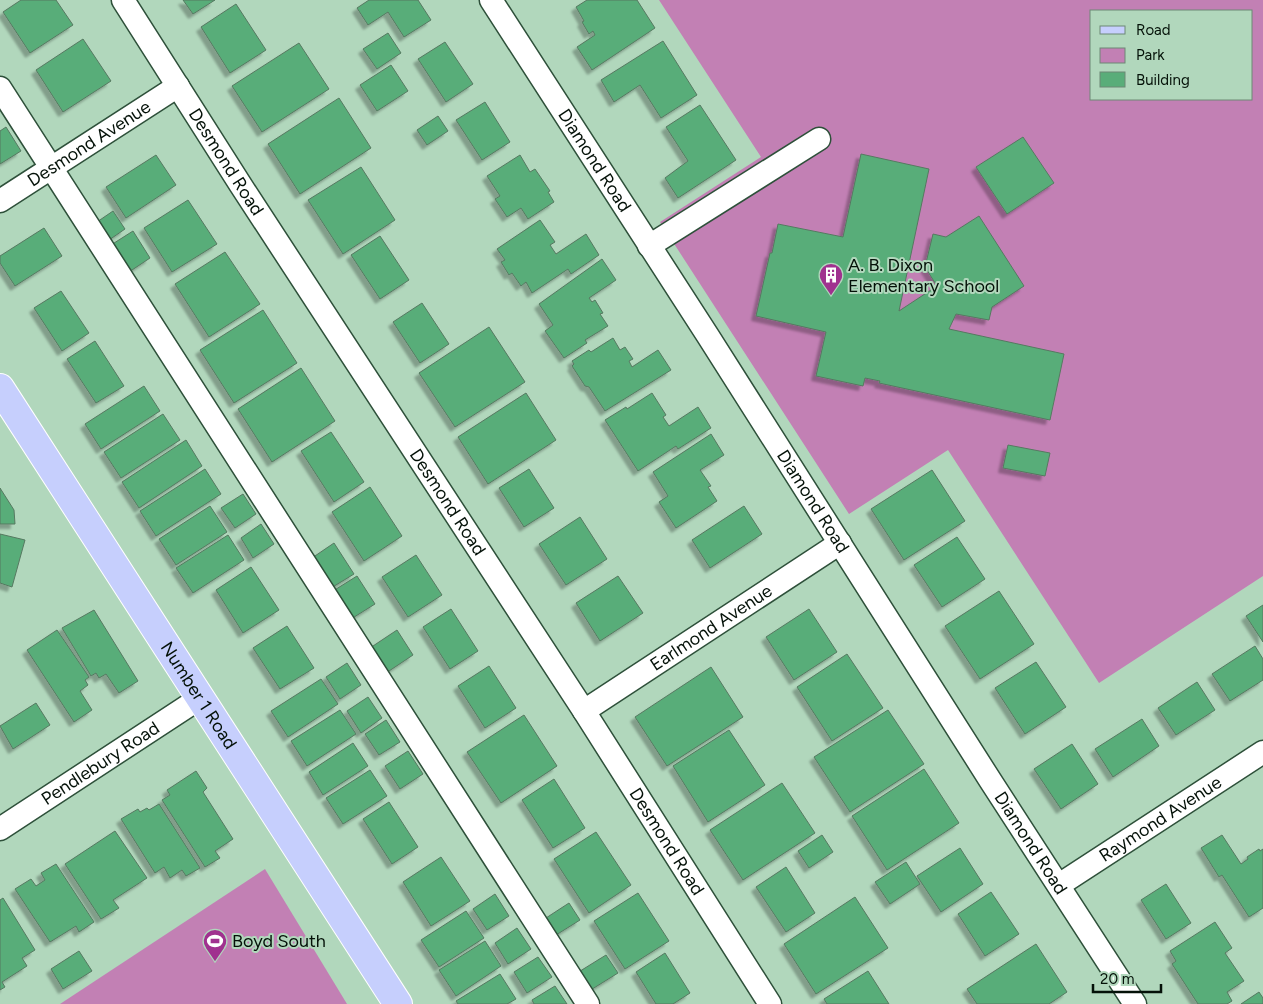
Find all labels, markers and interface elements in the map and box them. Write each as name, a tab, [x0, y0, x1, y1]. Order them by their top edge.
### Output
legend	[1090, 10, 1253, 100]
text: Road	[1136, 21, 1171, 39]
text: Park	[1136, 46, 1165, 64]
text: Building	[1136, 71, 1190, 89]
street label: Desmond Avenue	[23, 96, 155, 191]
street label: Desmond Road	[184, 104, 269, 220]
street label: Diamond Road	[553, 105, 636, 216]
place label: A. B. Dixon Elementary School	[848, 254, 999, 297]
building icon: A. B. Dixon Elementary School	[818, 262, 844, 296]
street label: Desmond Road	[405, 445, 490, 560]
street label: Diamond Road	[772, 446, 854, 557]
street label: Earlmond Avenue	[646, 579, 776, 676]
street label: Number 1 Road	[156, 638, 241, 753]
street label: Pendlebury Road	[37, 717, 164, 810]
street label: Raymond Avenue	[1095, 771, 1226, 867]
street label: Desmond Road	[625, 784, 709, 899]
street label: Diamond Road	[989, 787, 1072, 899]
sports icon: Boyd South	[202, 928, 228, 962]
place label: Boyd South	[232, 930, 326, 952]
scale bar	[1093, 962, 1160, 994]
text: 20 m	[1100, 970, 1134, 988]

